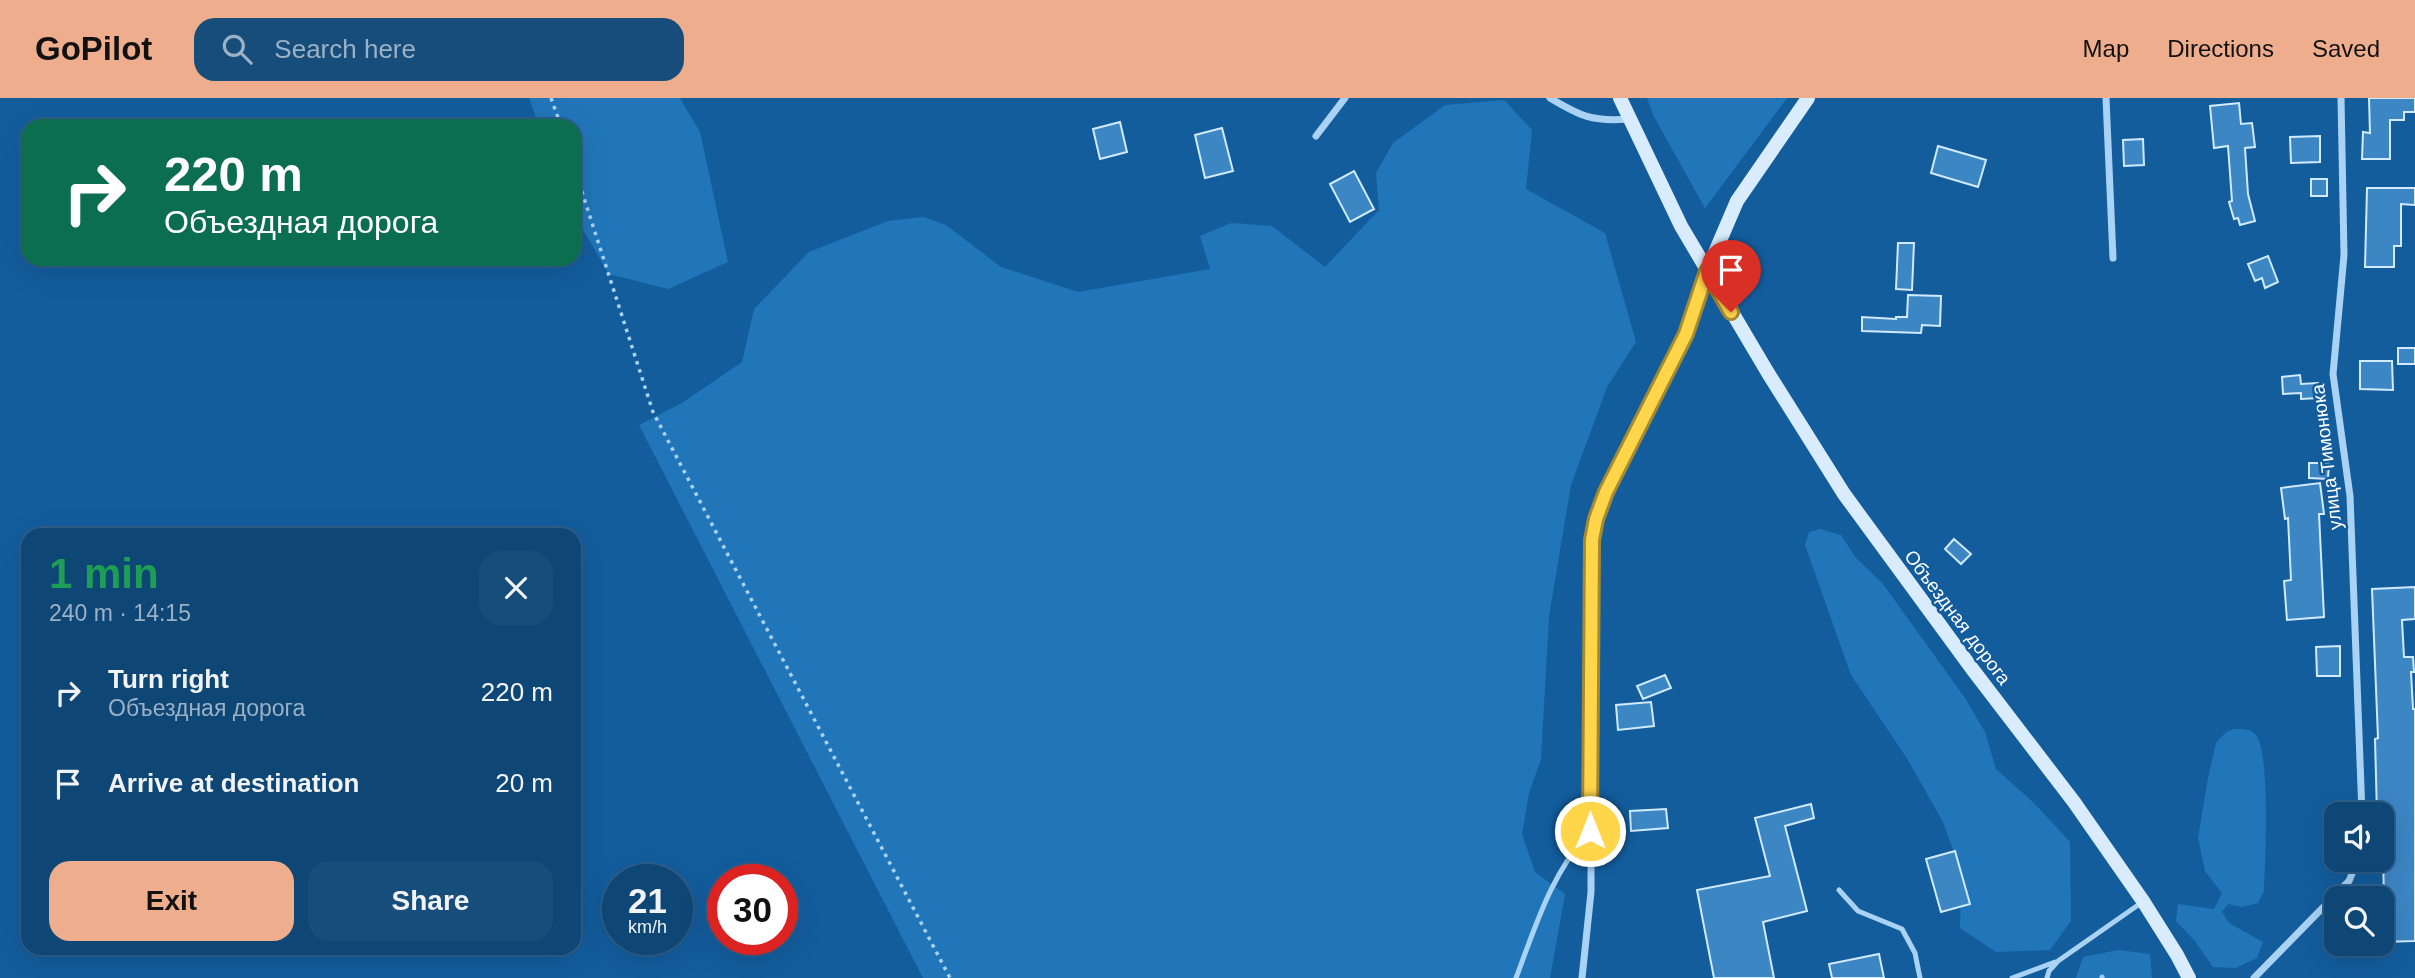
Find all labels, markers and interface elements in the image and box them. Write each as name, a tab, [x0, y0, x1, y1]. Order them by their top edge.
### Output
search box	[194, 18, 684, 81]
text: GoPilot	[35, 30, 152, 67]
icon: search	[218, 30, 256, 68]
text: Search here	[274, 34, 416, 64]
text: Map	[2083, 35, 2129, 62]
text: Directions	[2167, 35, 2274, 62]
text: Saved	[2312, 35, 2380, 62]
icon: right	[49, 147, 140, 238]
text: 220 m	[164, 147, 303, 201]
text: Объездная дорога	[164, 204, 438, 240]
pin	[1701, 240, 1761, 312]
icon: arrive	[1712, 251, 1750, 289]
street label: улица Тимонюка	[2307, 383, 2346, 531]
street label: Объездная дорога	[1900, 546, 2015, 689]
text: 1 min	[49, 550, 159, 597]
button: close	[479, 551, 553, 625]
text: 240 m · 14:15	[49, 600, 191, 626]
text: Turn right	[108, 664, 229, 694]
icon: right	[49, 674, 87, 712]
text: 220 m	[481, 677, 553, 707]
text: Объездная дорога	[108, 695, 305, 721]
icon: arrive	[49, 765, 87, 803]
text: Arrive at destination	[108, 768, 359, 798]
text: 20 m	[495, 768, 553, 798]
position arrow	[1553, 794, 1627, 868]
map controls	[2324, 802, 2394, 956]
button: sound	[2324, 802, 2394, 872]
button: Exit	[49, 861, 294, 941]
button: Share	[308, 861, 553, 941]
speed limit sign: 30	[707, 864, 798, 955]
text: 21	[628, 881, 667, 920]
button: search	[2324, 886, 2394, 956]
text: km/h	[628, 917, 667, 937]

